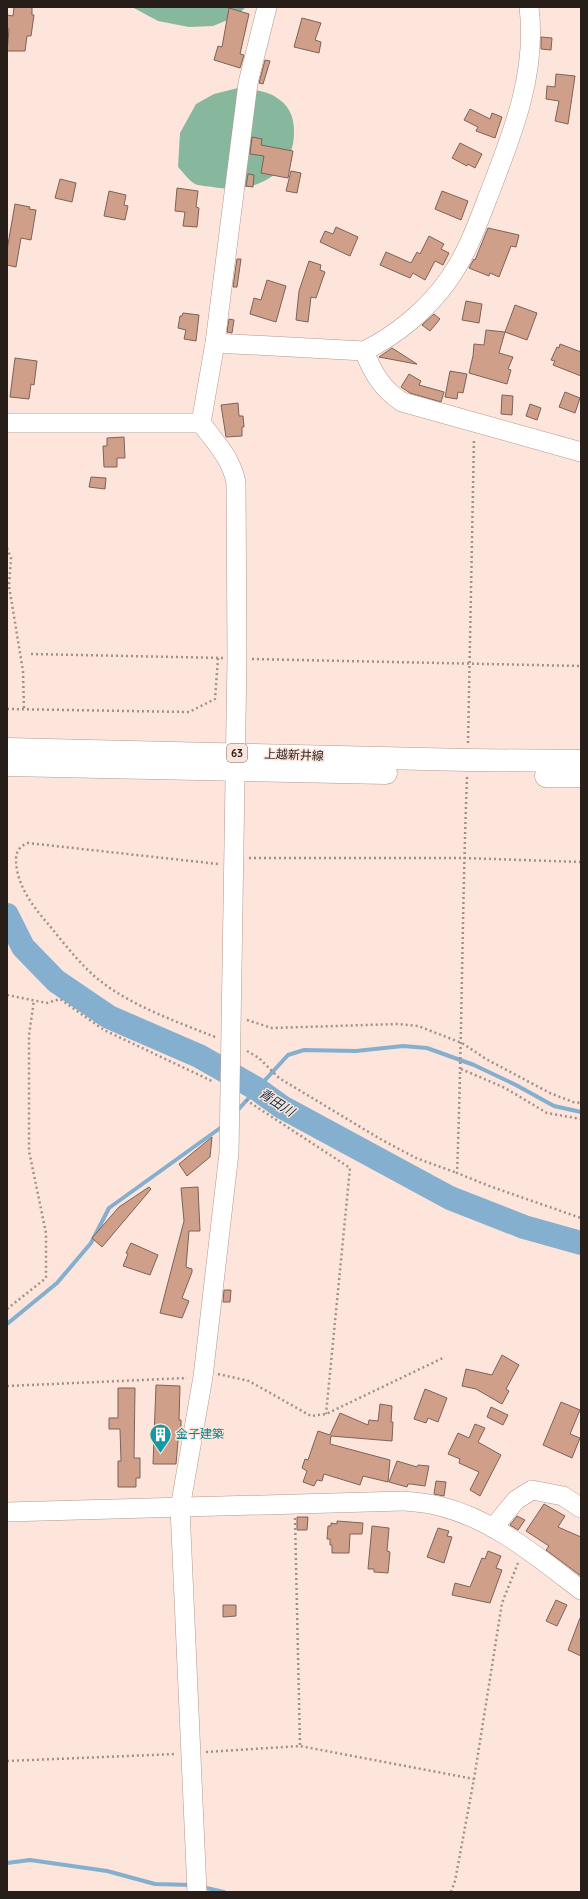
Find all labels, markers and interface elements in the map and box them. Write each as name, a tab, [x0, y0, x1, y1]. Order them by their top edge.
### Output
road number: 63	[227, 744, 247, 762]
street label: 上越新井線	[264, 746, 324, 763]
water label: 青田川	[256, 1085, 299, 1120]
building icon: 金子建築	[148, 1421, 174, 1454]
place label: 金子建築	[176, 1426, 224, 1441]

